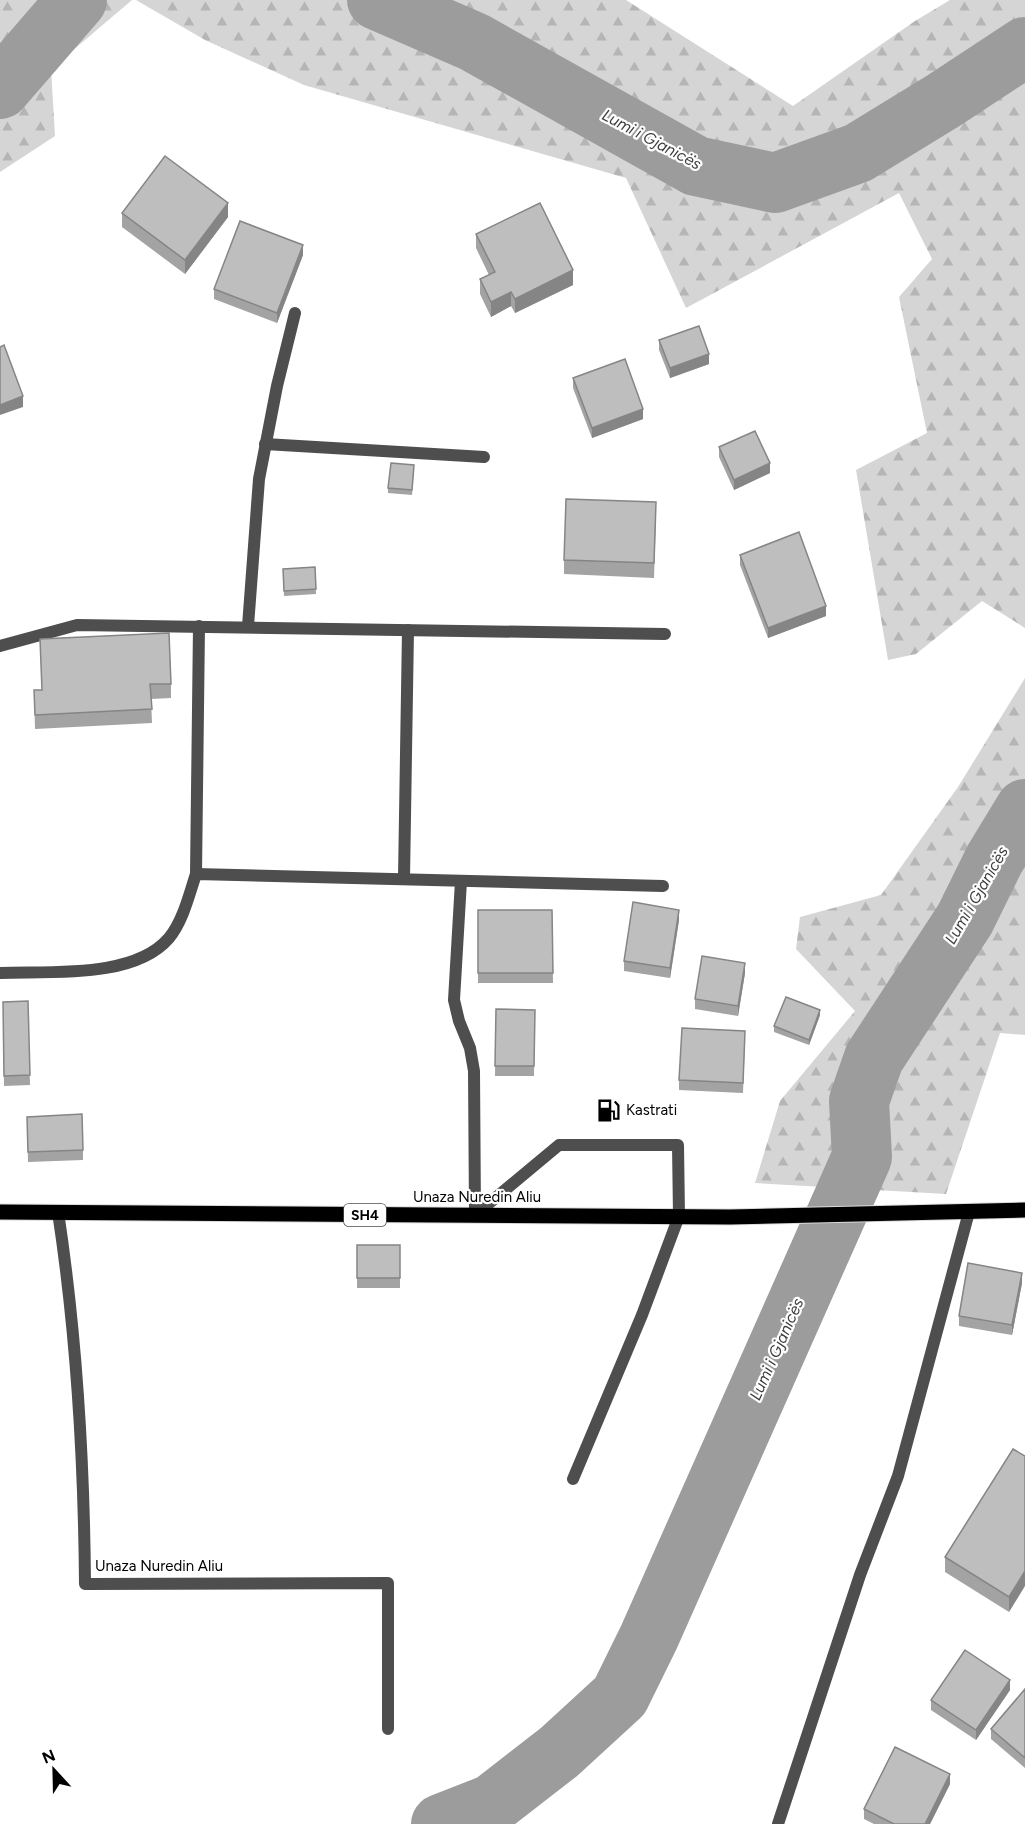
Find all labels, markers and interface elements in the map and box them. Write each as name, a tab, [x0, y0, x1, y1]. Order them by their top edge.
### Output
water label: Lumi i Gjanicës	[599, 105, 705, 174]
water label: Lumi i Gjanicës	[941, 843, 1012, 947]
fuel station icon: Kastrati	[595, 1097, 621, 1123]
place label: Kastrati	[626, 1101, 677, 1119]
street label: Unaza Nuredin Aliu	[413, 1188, 541, 1206]
road number: SH4	[344, 1204, 386, 1226]
water label: Lumi i Gjanicës	[746, 1295, 808, 1403]
street label: Unaza Nuredin Aliu	[95, 1557, 223, 1575]
north arrow	[24, 1740, 84, 1800]
text: N	[39, 1745, 58, 1768]

